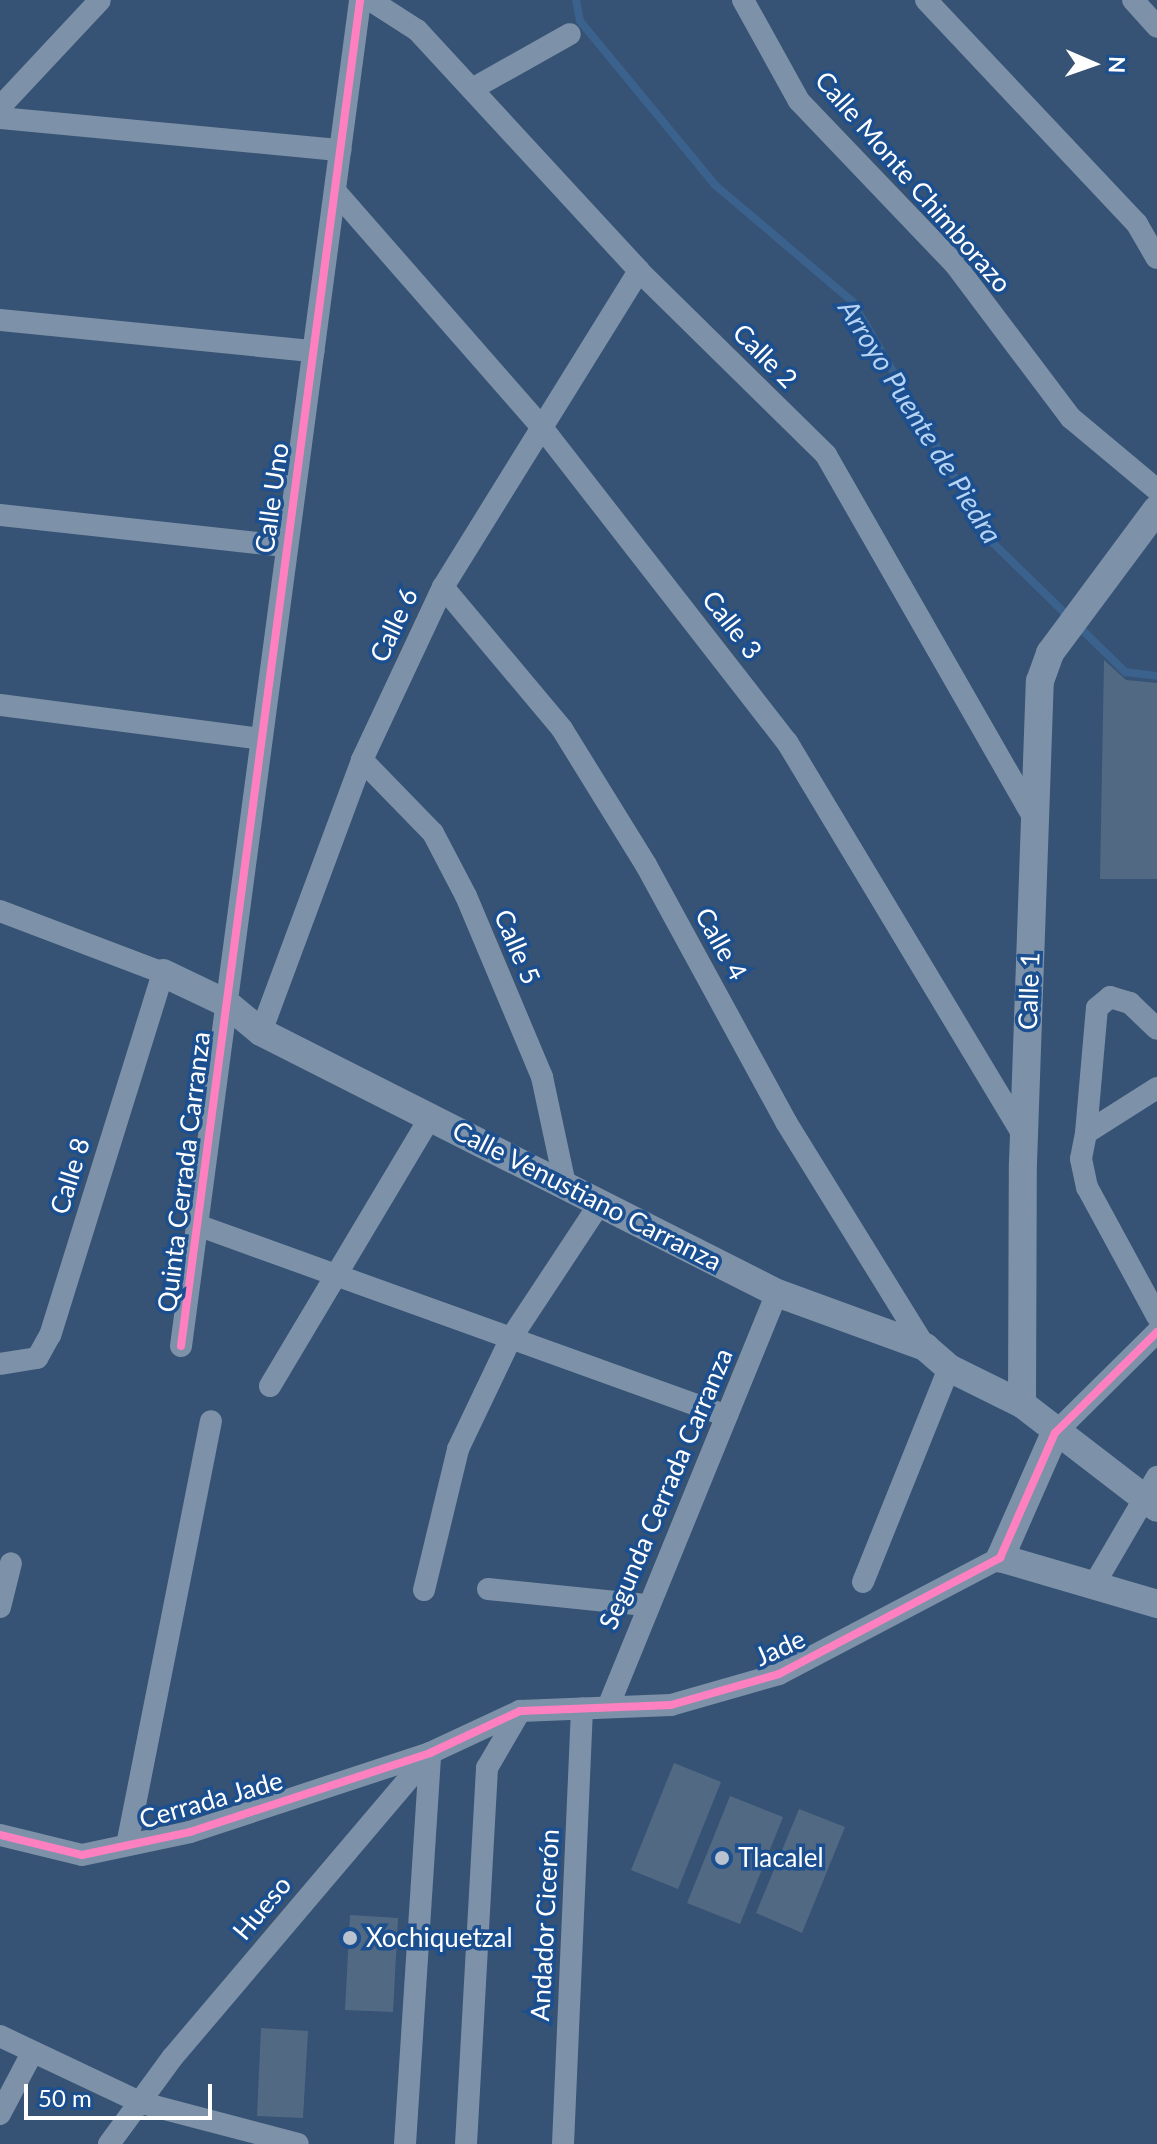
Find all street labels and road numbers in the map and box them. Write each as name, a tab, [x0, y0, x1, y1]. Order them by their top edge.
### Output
street label: Calle Monte Chimborazo	[809, 65, 1017, 299]
street label: Calle 2	[726, 317, 804, 395]
street label: Calle Uno	[249, 441, 295, 555]
street label: Calle 6	[363, 583, 425, 667]
street label: Calle 3	[696, 585, 768, 665]
street label: Calle 4	[688, 902, 754, 986]
street label: Calle 5	[487, 905, 547, 989]
street label: Calle 1	[1012, 951, 1046, 1031]
street label: Quinta Cerrada Carranza	[151, 1030, 217, 1314]
street label: Calle Venustiano Carranza	[447, 1114, 727, 1278]
street label: Calle 8	[44, 1134, 96, 1218]
street label: Segunda Cerrada Carranza	[593, 1344, 739, 1634]
street label: Jade	[750, 1623, 810, 1673]
street label: Cerrada Jade	[135, 1765, 287, 1835]
street label: Andador Cicerón	[524, 1828, 566, 2022]
street label: Hueso	[226, 1870, 298, 1946]

